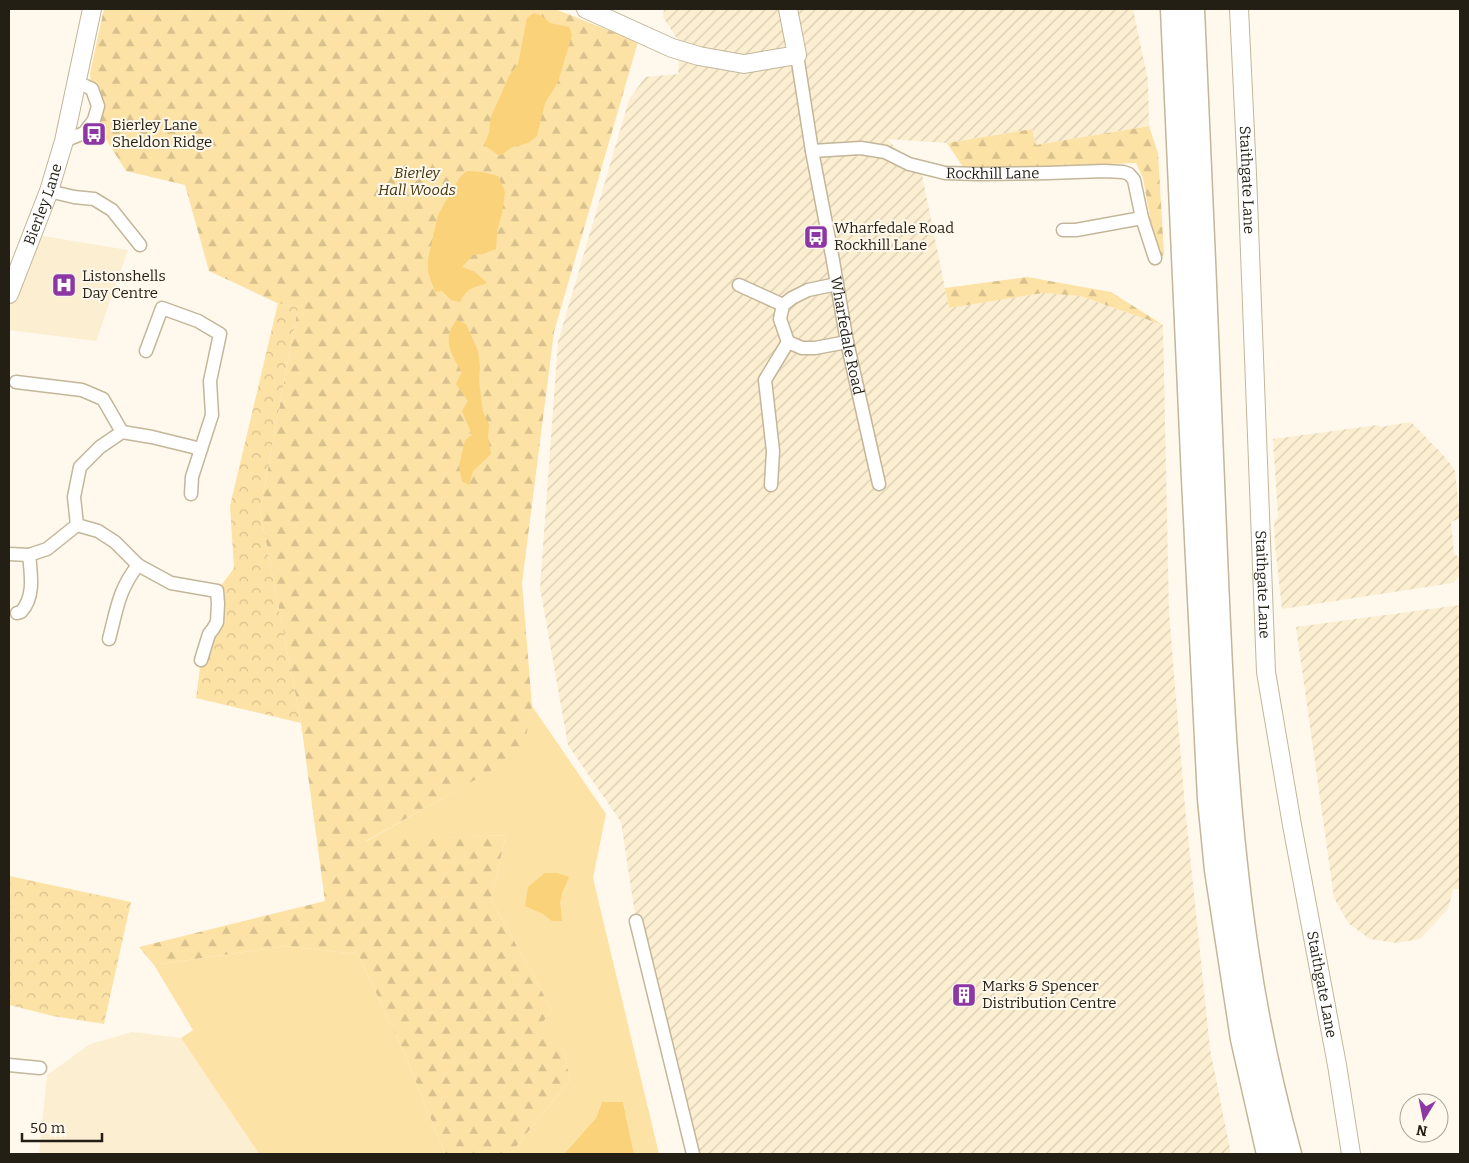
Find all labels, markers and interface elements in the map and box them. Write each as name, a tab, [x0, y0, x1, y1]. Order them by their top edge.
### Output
place label: Bierley Lane Sheldon Ridge	[112, 116, 212, 151]
bus stop icon: Bierley Lane Sheldon Ridge	[81, 121, 107, 147]
street label: Staithgate Lane	[1236, 125, 1258, 234]
street label: Bierley Lane	[20, 161, 66, 248]
park label: Bierley Hall Woods	[378, 164, 456, 199]
street label: Rockhill Lane	[946, 164, 1039, 183]
place label: Wharfedale Road Rockhill Lane	[834, 219, 954, 254]
bus stop icon: Wharfedale Road Rockhill Lane	[803, 224, 829, 250]
place label: Listonshells Day Centre	[82, 267, 166, 302]
hospital icon: Listonshells Day Centre	[51, 272, 77, 298]
street label: Wharfedale Road	[827, 275, 868, 397]
street label: Staithgate Lane	[1252, 530, 1274, 639]
street label: Staithgate Lane	[1303, 930, 1341, 1039]
place label: Marks & Spencer Distribution Centre	[982, 977, 1116, 1012]
building icon: Marks & Spencer Distribution Centre	[951, 982, 977, 1008]
north arrow	[1399, 1093, 1449, 1143]
scale bar	[22, 1110, 102, 1142]
text: 50 m	[30, 1119, 66, 1137]
text: N	[1415, 1121, 1429, 1140]

